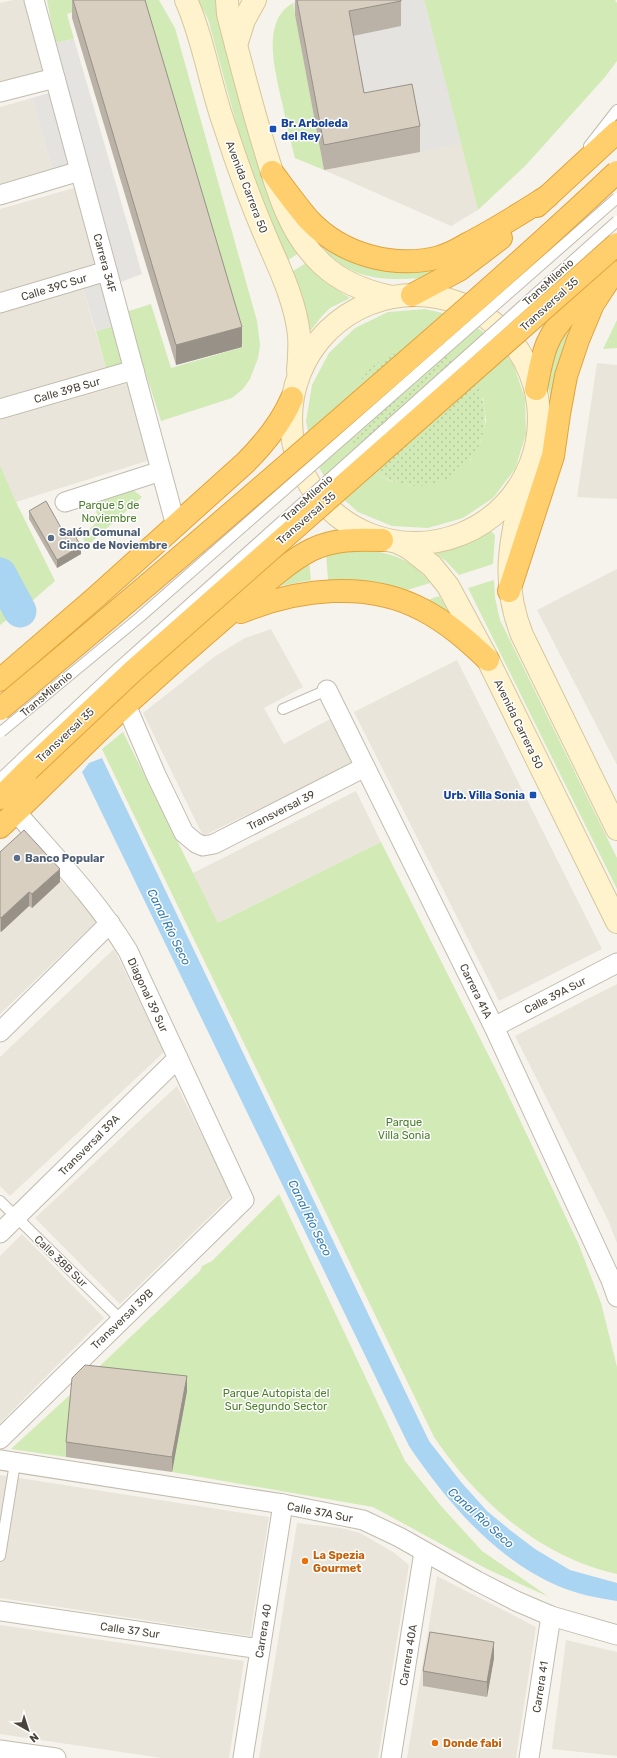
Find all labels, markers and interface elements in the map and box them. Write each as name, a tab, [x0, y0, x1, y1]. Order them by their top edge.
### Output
place label: Br. Arboleda del Rey	[281, 117, 348, 143]
marker: Br. Arboleda del Rey	[268, 124, 278, 134]
street label: Avenida Carrera 50	[223, 139, 270, 235]
street label: Carrera 34F	[90, 232, 119, 294]
street label: TransMilenio	[520, 256, 576, 309]
street label: Calle 39C Sur	[20, 271, 90, 304]
street label: Transversal 35	[517, 274, 582, 334]
street label: Calle 39B Sur	[32, 375, 103, 406]
street label: TransMilenio	[279, 472, 335, 525]
street label: Transversal 35	[274, 489, 339, 548]
park label: Parque 5 de Noviembre	[78, 499, 140, 525]
place label: Salón Comunal Cinco de Noviembre	[59, 526, 168, 552]
marker: Salón Comunal Cinco de Noviembre	[46, 533, 56, 543]
street label: TransMilenio	[18, 669, 75, 720]
street label: Avenida Carrera 50	[491, 677, 546, 771]
street label: Transversal 35	[34, 705, 97, 765]
street label: Transversal 39	[245, 788, 317, 833]
place label: Urb. Villa Sonia	[443, 789, 525, 802]
marker: Urb. Villa Sonia	[528, 790, 538, 800]
place label: Banco Popular	[25, 852, 105, 865]
marker: Banco Popular	[12, 853, 22, 863]
water label: Canal Río Seco	[144, 886, 194, 968]
street label: Diagonal 39 Sur	[125, 956, 171, 1035]
street label: Carrera 41A	[457, 962, 495, 1021]
street label: Calle 39A Sur	[522, 974, 589, 1017]
street label: Transversal 39A	[56, 1112, 123, 1179]
park label: Parque Villa Sonia	[378, 1116, 430, 1142]
water label: Canal Río Seco	[285, 1177, 335, 1259]
street label: Calle 38B Sur	[31, 1233, 91, 1291]
street label: Transversal 39B	[89, 1286, 156, 1352]
park label: Parque Autopista del Sur Segundo Sector	[223, 1387, 329, 1413]
water label: Canal Río Seco	[445, 1485, 517, 1551]
street label: Calle 37A Sur	[286, 1500, 355, 1525]
place label: La Spezia Gourmet	[313, 1549, 365, 1575]
marker: La Spezia Gourmet	[300, 1556, 310, 1566]
street label: Carrera 40	[253, 1603, 274, 1659]
street label: Calle 37 Sur	[99, 1620, 161, 1641]
street label: Carrera 40A	[397, 1623, 420, 1687]
street label: Carrera 41	[530, 1660, 551, 1714]
north arrow	[8, 1710, 48, 1750]
text: N	[27, 1730, 41, 1745]
place label: Donde fabi	[443, 1737, 502, 1750]
marker: Donde fabi	[430, 1738, 440, 1748]

